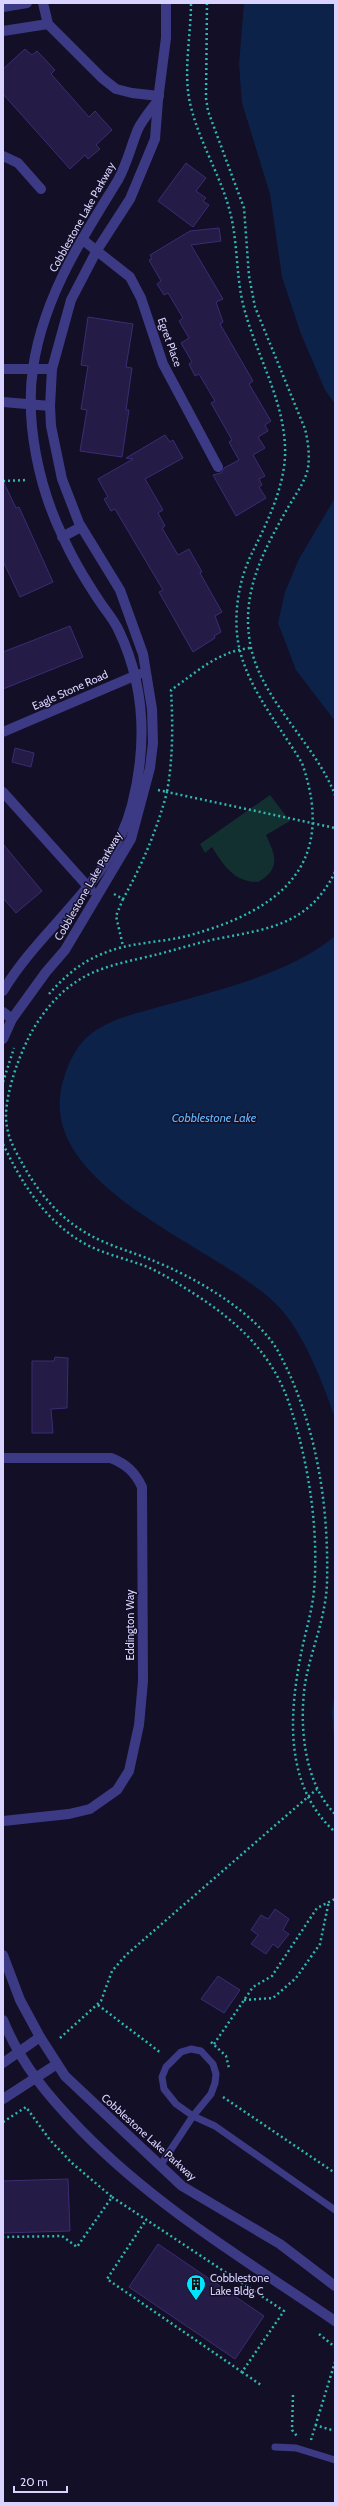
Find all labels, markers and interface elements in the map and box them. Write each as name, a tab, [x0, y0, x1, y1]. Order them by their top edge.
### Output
street label: Cobblestone Lake Parkway	[46, 159, 118, 274]
street label: Egret Place	[155, 316, 185, 369]
street label: Eagle Stone Road	[30, 667, 110, 713]
street label: Cobblestone Lake Parkway	[51, 829, 125, 943]
water label: Cobblestone Lake	[172, 1110, 257, 1125]
street label: Eddington Way	[123, 1589, 137, 1661]
street label: Cobblestone Lake Parkway	[98, 2090, 200, 2184]
place label: Cobblestone Lake Bldg C	[210, 2271, 269, 2298]
building icon: Cobblestone Lake Bldg C	[185, 2273, 207, 2301]
scale bar	[14, 2468, 67, 2494]
text: 20 m	[20, 2474, 48, 2489]

